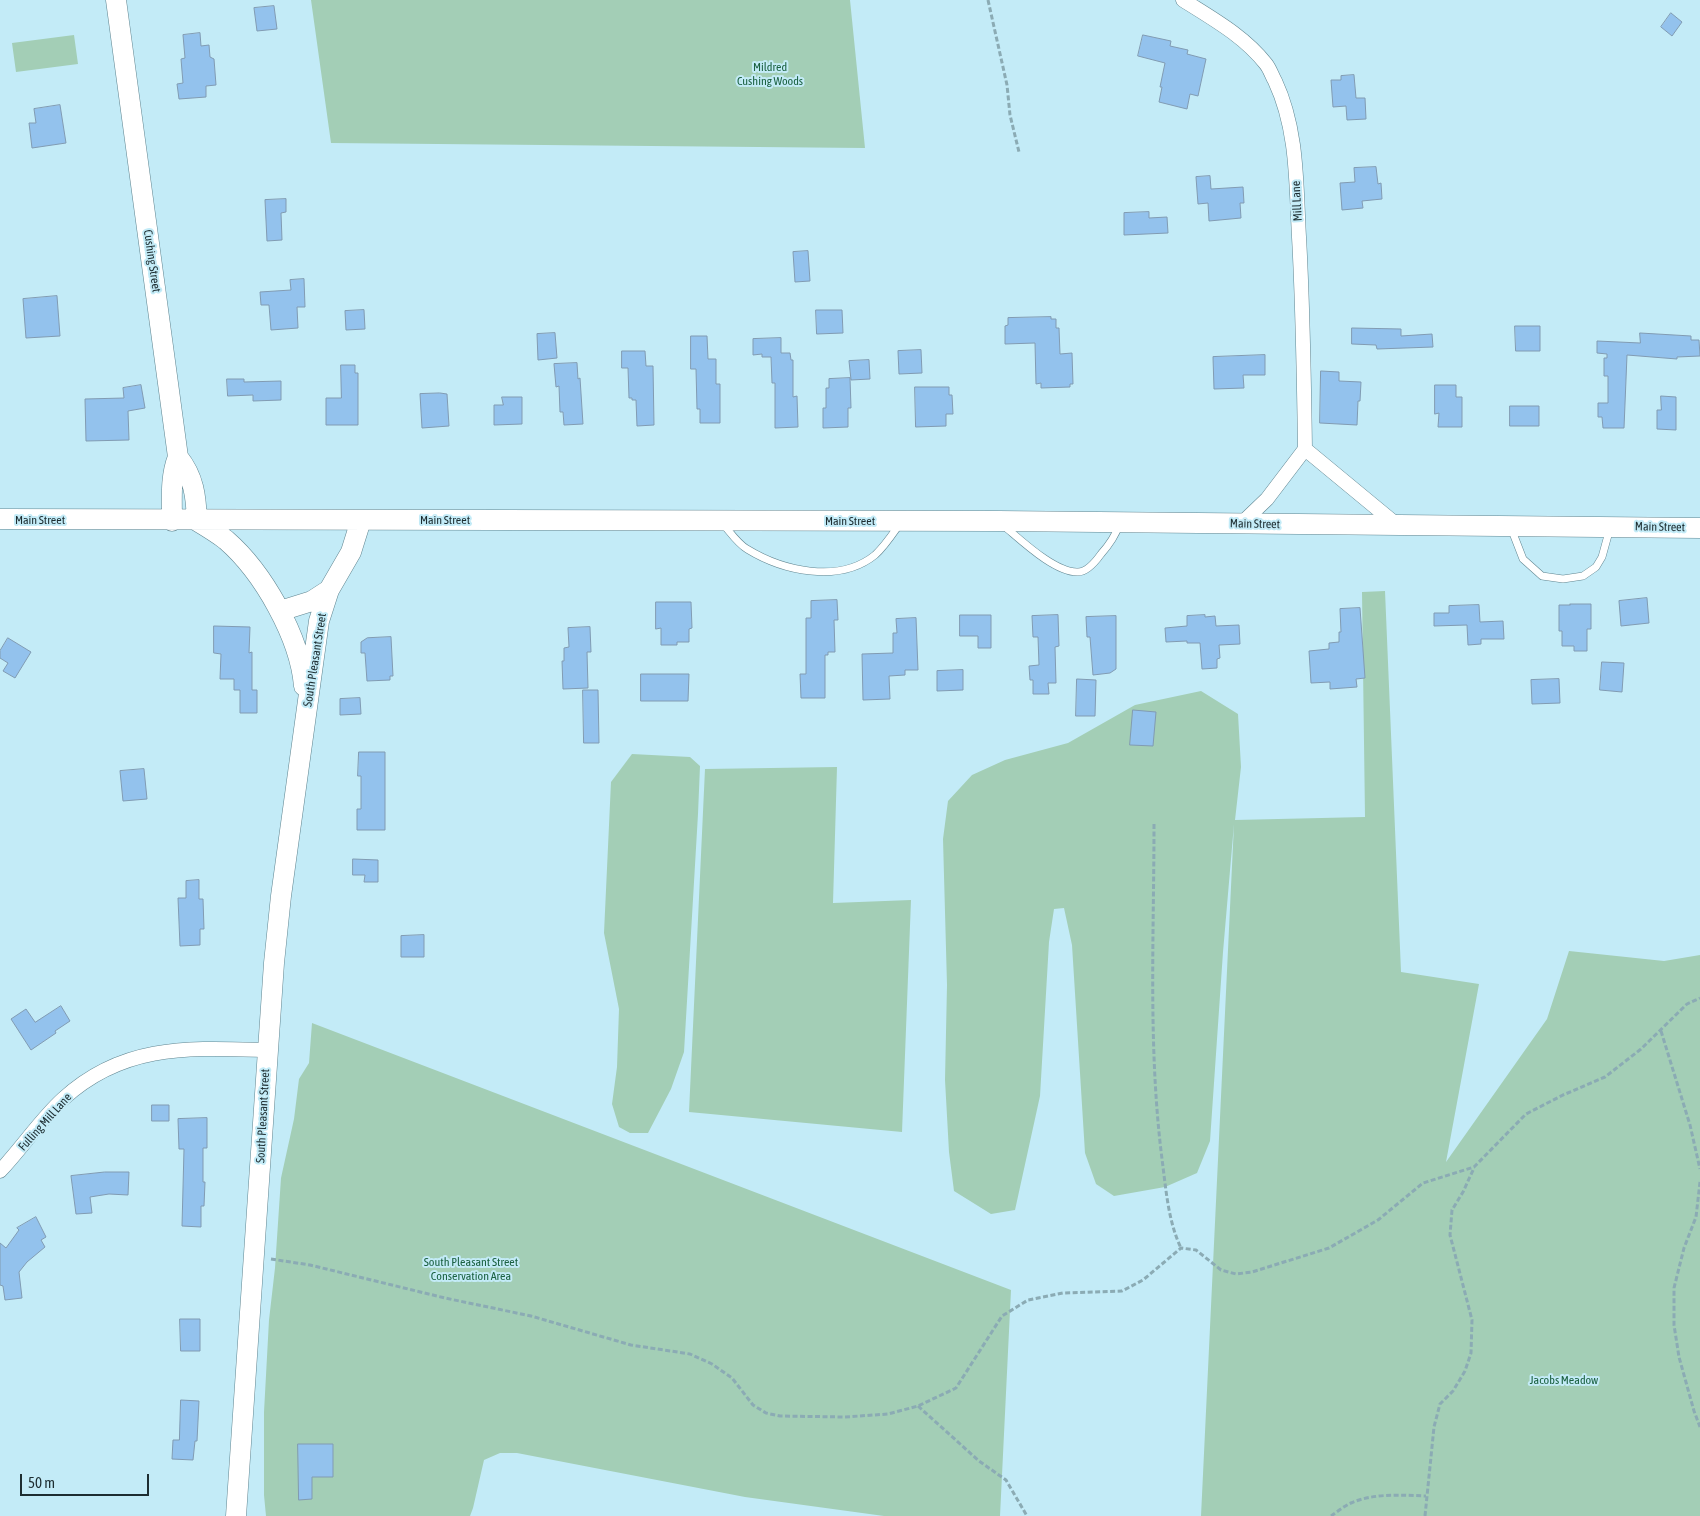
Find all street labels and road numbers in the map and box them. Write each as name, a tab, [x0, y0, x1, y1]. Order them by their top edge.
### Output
street label: Mill Lane	[1289, 181, 1305, 221]
street label: Cushing Street	[140, 229, 164, 293]
street label: Main Street	[15, 513, 65, 527]
street label: Main Street	[420, 513, 470, 527]
street label: Main Street	[825, 514, 875, 528]
street label: Main Street	[1230, 516, 1280, 532]
street label: Main Street	[1635, 519, 1685, 535]
street label: South Pleasant Street	[301, 612, 329, 708]
street label: South Pleasant Street	[253, 1068, 273, 1164]
street label: Fulling Mill Lane	[15, 1090, 75, 1154]

